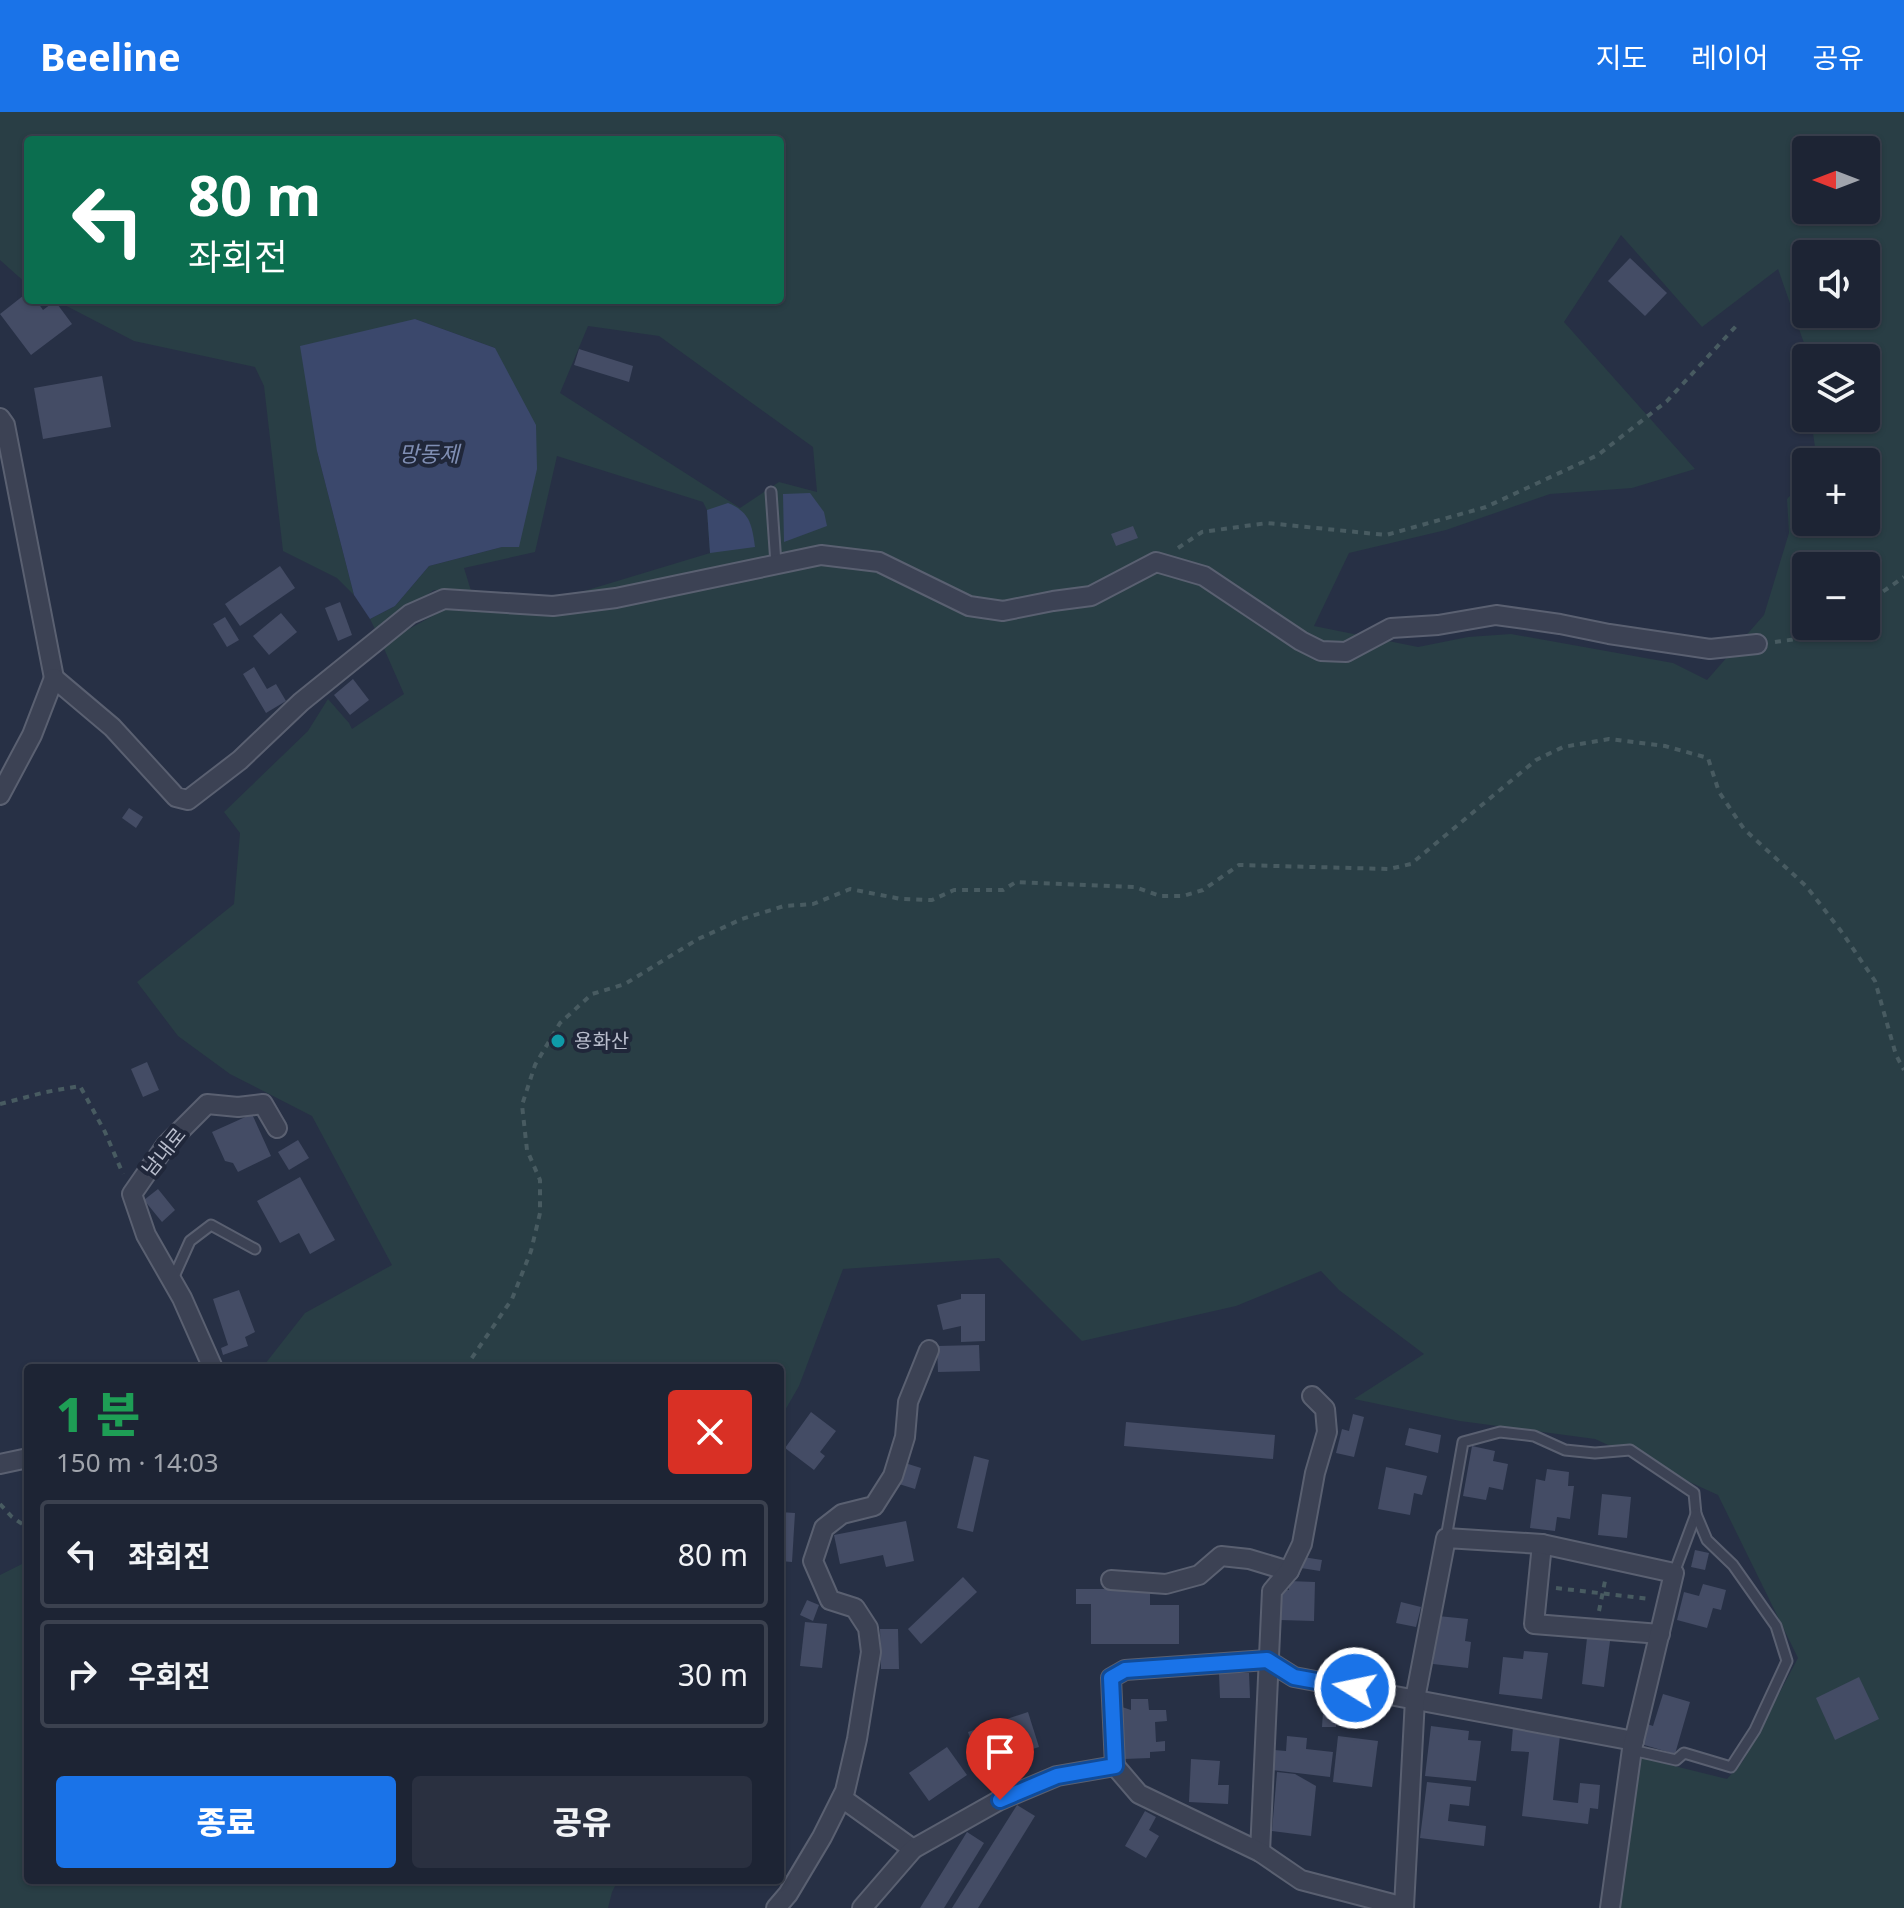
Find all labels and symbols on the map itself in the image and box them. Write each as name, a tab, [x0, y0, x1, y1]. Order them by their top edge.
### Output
north arrow	[1792, 136, 1880, 224]
water label: 망동제	[399, 438, 462, 468]
place label: 용화산	[574, 1027, 629, 1054]
marker: 용화산	[549, 1032, 567, 1050]
street label: 남내로	[136, 1122, 191, 1182]
position arrow	[1313, 1646, 1397, 1730]
pin	[966, 1718, 1034, 1800]

